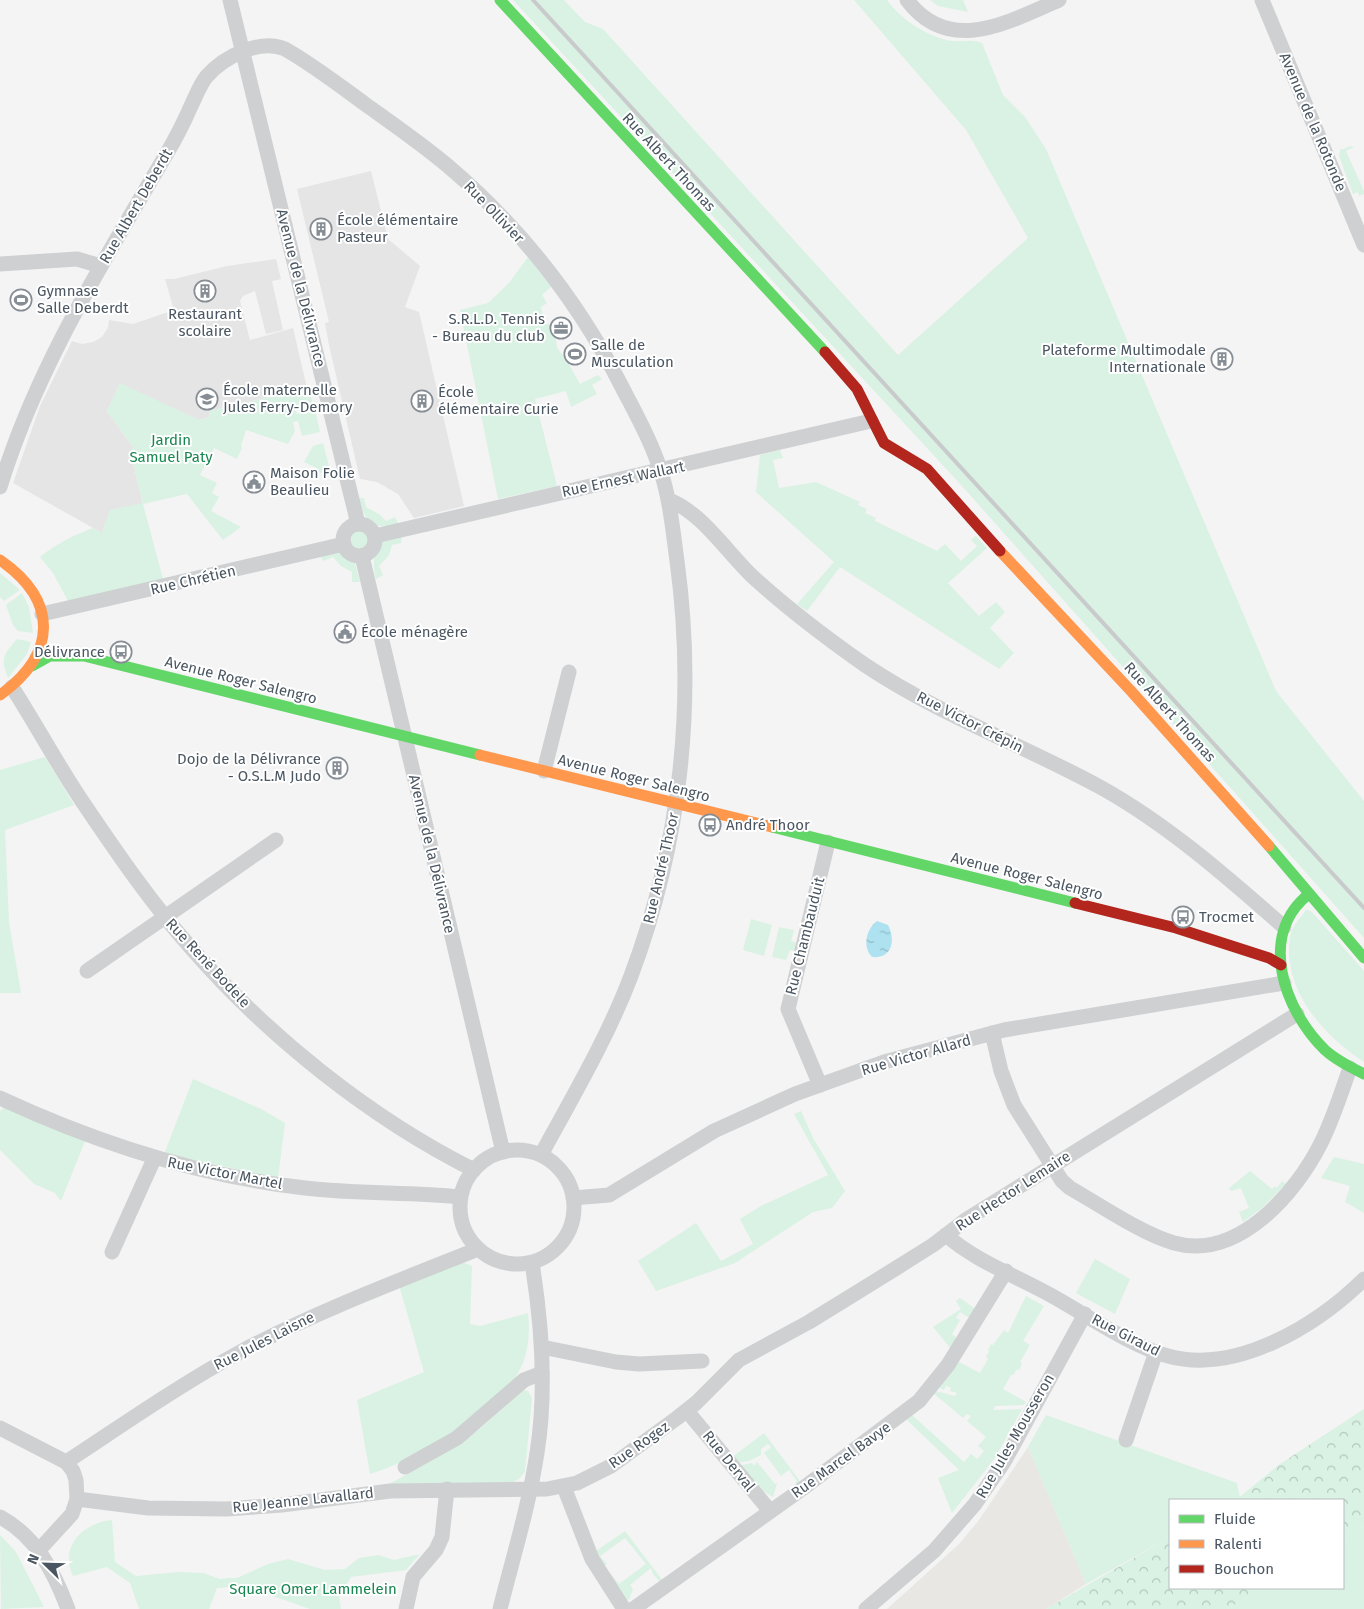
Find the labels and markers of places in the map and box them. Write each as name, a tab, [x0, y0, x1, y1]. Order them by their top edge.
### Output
place label: École élémentaire Pasteur	[337, 211, 459, 246]
building icon: École élémentaire Pasteur	[309, 217, 333, 241]
building icon: Restaurant scolaire	[193, 279, 217, 303]
place label: Gymnase Salle Deberdt	[37, 282, 129, 317]
sports icon: Gymnase Salle Deberdt	[9, 288, 33, 312]
place label: Restaurant scolaire	[168, 305, 243, 340]
place label: S.R.L.D. Tennis - Bureau du club	[432, 310, 545, 345]
office icon: S.R.L.D. Tennis - Bureau du club	[549, 316, 573, 340]
place label: Salle de Musculation	[591, 336, 674, 371]
place label: Plateforme Multimodale Internationale	[1042, 341, 1206, 376]
sports icon: Salle de Musculation	[563, 342, 587, 366]
building icon: Plateforme Multimodale Internationale	[1210, 347, 1234, 371]
place label: École maternelle Jules Ferry-Demory	[223, 381, 353, 416]
place label: École élémentaire Curie	[438, 383, 559, 418]
school or university icon: École maternelle Jules Ferry-Demory	[195, 387, 219, 411]
building icon: École élémentaire Curie	[410, 389, 434, 413]
place label: Maison Folie Beaulieu	[270, 464, 355, 499]
public building icon: Maison Folie Beaulieu	[242, 470, 266, 494]
public building icon: École ménagère	[333, 620, 357, 644]
place label: École ménagère	[361, 623, 468, 641]
bus stop icon: Délivrance	[109, 640, 133, 664]
place label: Délivrance	[34, 643, 105, 661]
place label: Dojo de la Délivrance - O.S.L.M Judo	[177, 750, 321, 785]
building icon: Dojo de la Délivrance - O.S.L.M Judo	[325, 756, 349, 780]
bus stop icon: André Thoor	[698, 813, 722, 837]
place label: André Thoor	[726, 816, 810, 834]
bus stop icon: Trocmet	[1171, 905, 1195, 929]
place label: Trocmet	[1199, 908, 1255, 926]

